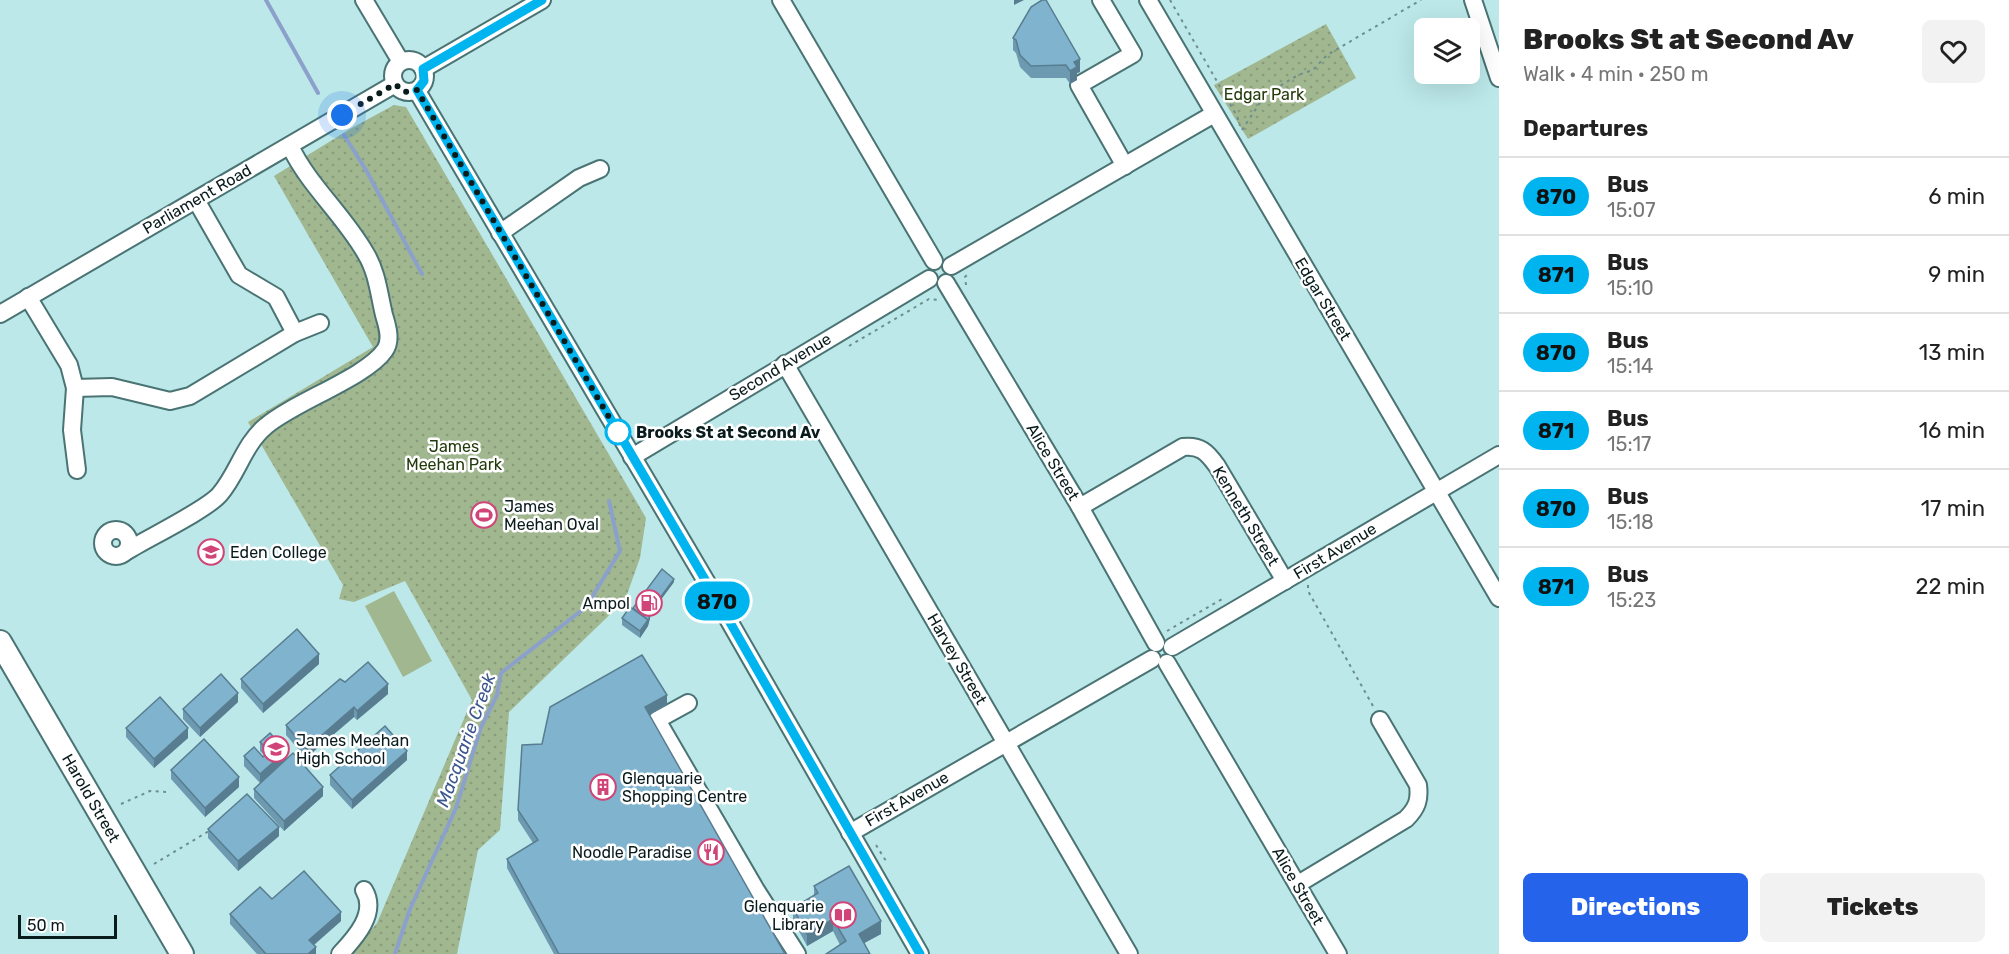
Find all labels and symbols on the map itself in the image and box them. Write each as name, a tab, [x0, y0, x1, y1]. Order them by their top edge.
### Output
park label: Edgar Park	[1224, 85, 1305, 104]
your location	[327, 100, 357, 130]
street label: Parliament Road	[139, 160, 255, 238]
street label: Edgar Street	[1291, 254, 1355, 344]
street label: Second Avenue	[726, 329, 835, 405]
marker: Brooks St at Second Av	[605, 419, 631, 445]
street label: Alice Street	[1023, 420, 1083, 504]
place label: Brooks St at Second Av	[636, 423, 821, 442]
park label: James Meehan Park	[406, 437, 503, 474]
street label: Kenneth Street	[1209, 463, 1283, 569]
place label: James Meehan Oval	[504, 497, 599, 534]
sports icon: James Meehan Oval	[469, 500, 499, 530]
street label: First Avenue	[1290, 519, 1380, 583]
school or university icon: Eden College	[196, 537, 226, 567]
place label: Eden College	[230, 543, 327, 562]
line badge: 870	[682, 582, 752, 620]
fuel station icon: Ampol	[634, 588, 664, 618]
place label: Ampol	[582, 594, 630, 613]
street label: Harvey Street	[923, 610, 991, 708]
water label: Macquarie Creek	[432, 669, 501, 810]
place label: James Meehan High School	[296, 731, 409, 768]
school or university icon: James Meehan High School	[261, 734, 291, 764]
street label: Harold Street	[58, 750, 124, 846]
street label: First Avenue	[862, 767, 952, 831]
place label: Glenquarie Shopping Centre	[622, 769, 747, 806]
building icon: Glenquarie Shopping Centre	[588, 772, 618, 802]
restaurant icon: Noodle Paradise	[696, 837, 726, 867]
place label: Noodle Paradise	[572, 843, 692, 862]
street label: Alice Street	[1268, 844, 1328, 928]
place label: Glenquarie Library	[744, 897, 824, 934]
library icon: Glenquarie Library	[828, 900, 858, 930]
scale bar	[18, 912, 117, 940]

